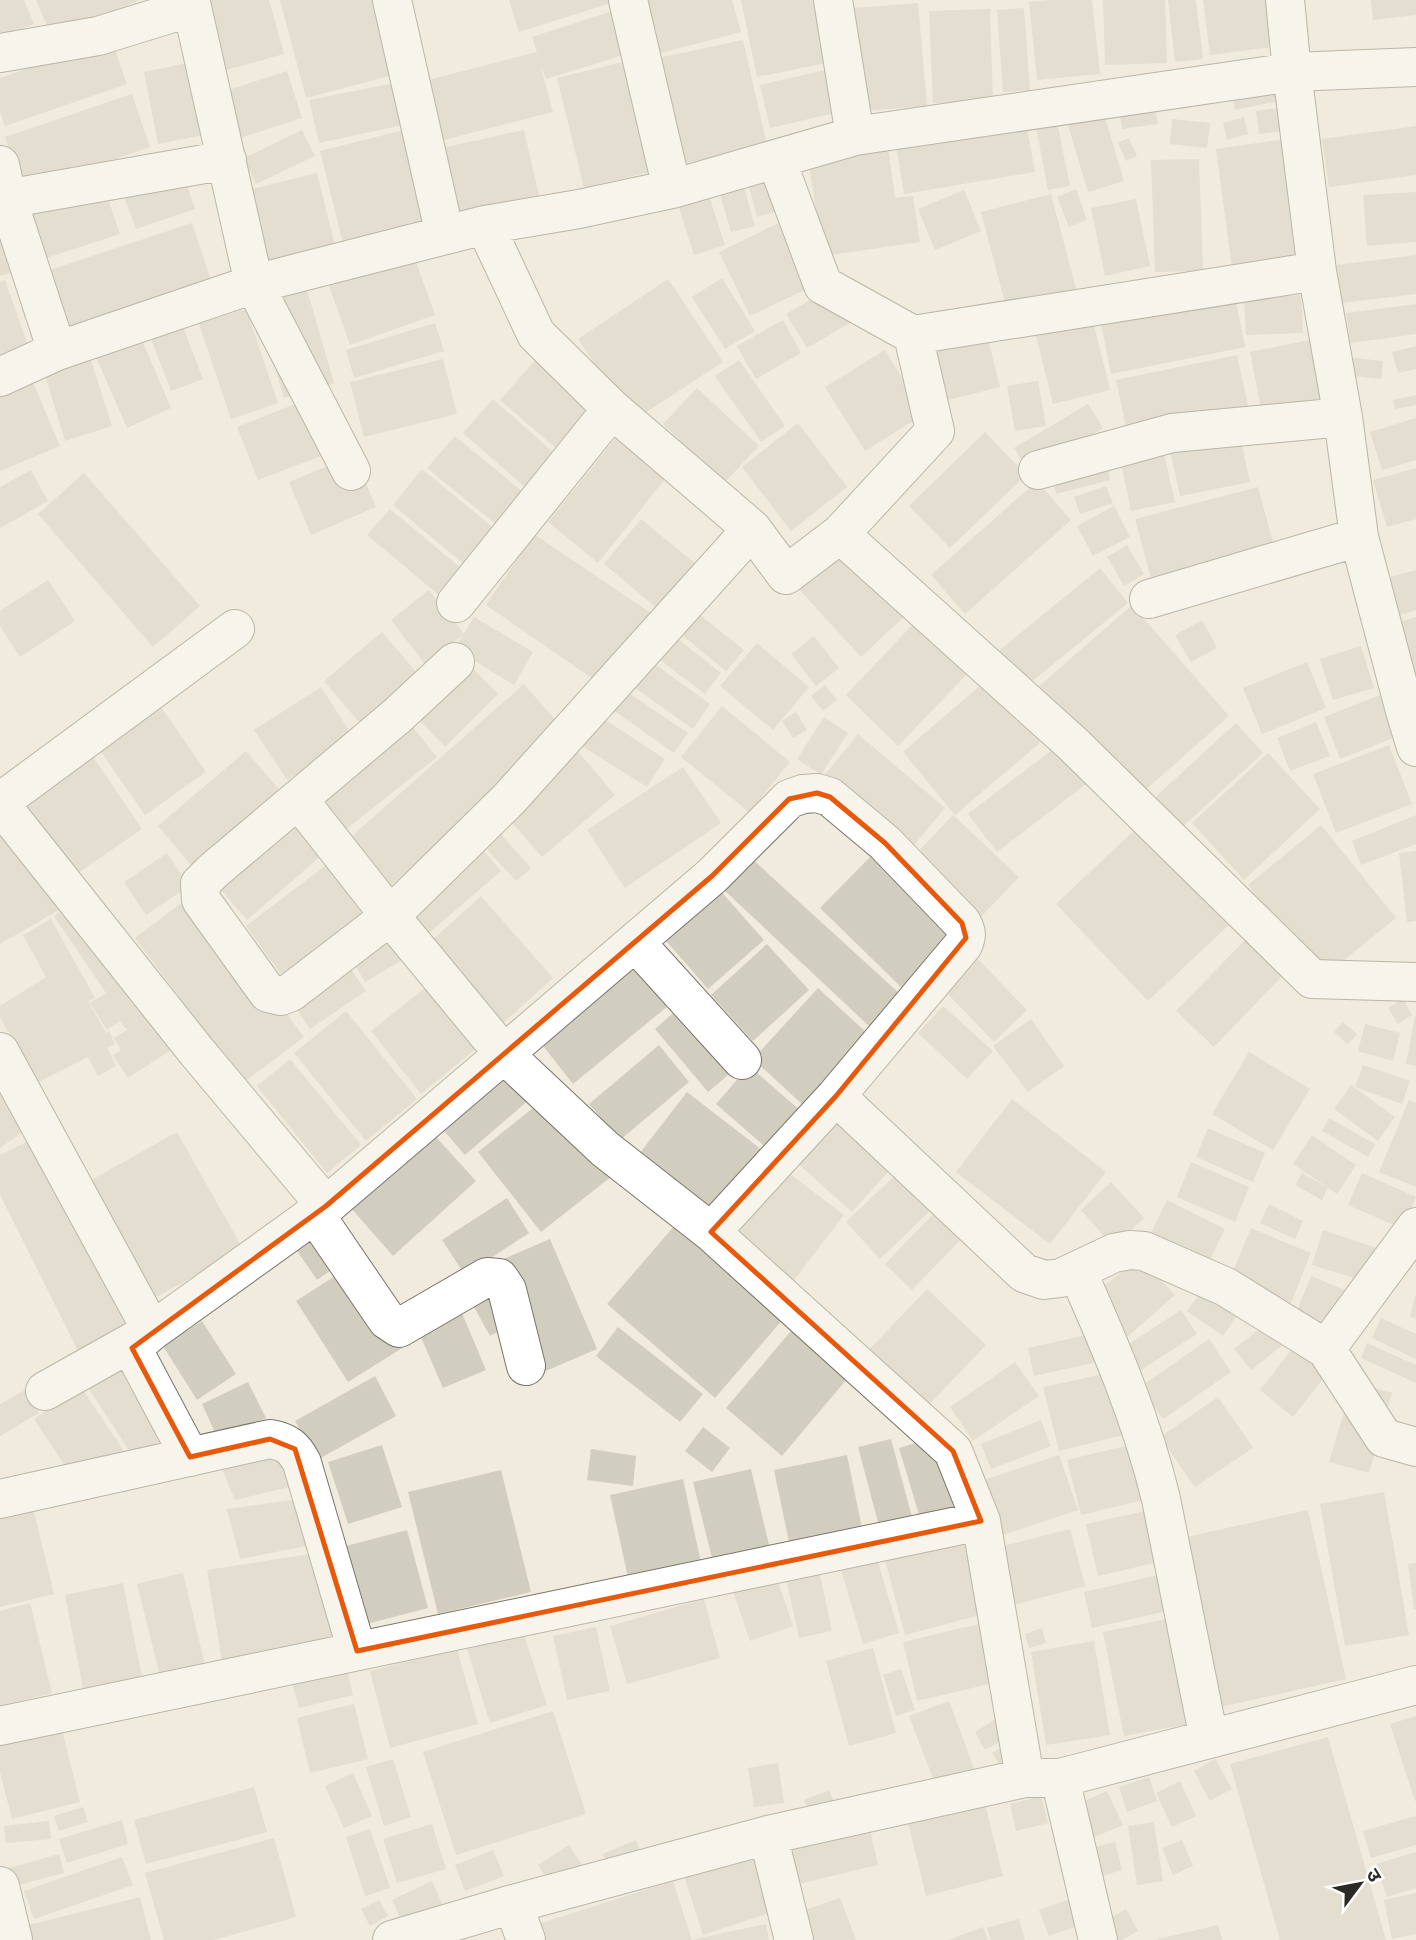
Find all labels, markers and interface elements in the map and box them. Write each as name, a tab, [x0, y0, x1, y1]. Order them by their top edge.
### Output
north arrow	[1325, 1849, 1395, 1919]
text: उ	[1361, 1863, 1390, 1887]

